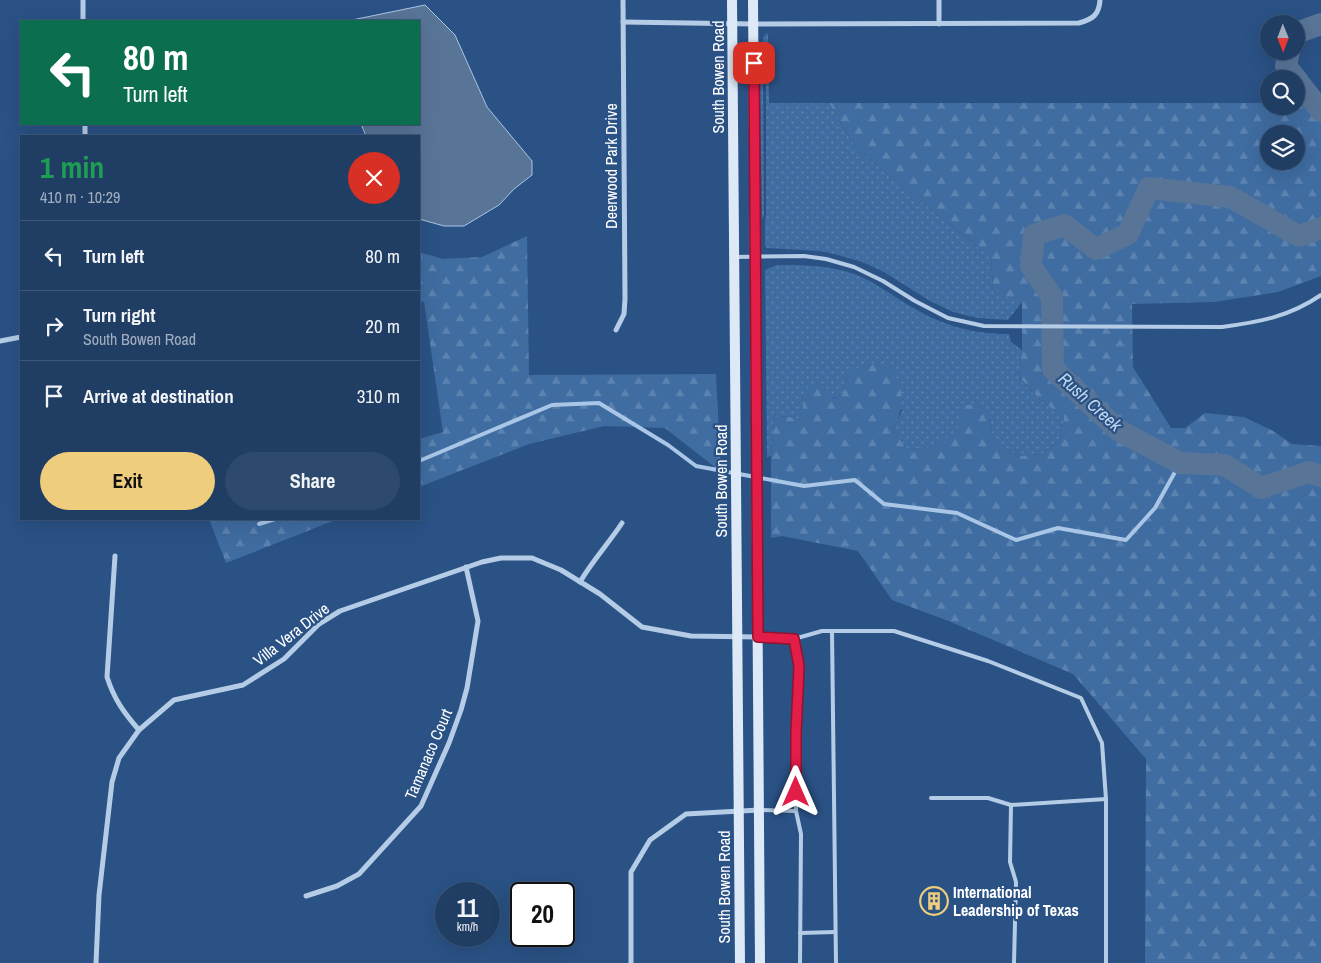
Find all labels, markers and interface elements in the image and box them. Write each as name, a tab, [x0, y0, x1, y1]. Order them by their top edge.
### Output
north arrow	[1260, 15, 1305, 60]
map controls	[1260, 15, 1305, 170]
street label: South Bowen Road	[707, 20, 729, 134]
text: 80 m	[123, 34, 188, 81]
icon: left	[40, 40, 105, 105]
pin	[733, 42, 775, 84]
icon: arrive	[740, 49, 768, 77]
button: search	[1260, 70, 1305, 115]
text: Turn left	[123, 79, 188, 109]
street label: Deerwood Park Drive	[600, 103, 622, 229]
button: layers	[1260, 125, 1305, 170]
text: 1 min	[40, 147, 104, 187]
button: close	[348, 152, 400, 204]
text: 410 m · 10:29	[40, 186, 120, 208]
icon: left	[40, 242, 68, 270]
text: Turn left	[83, 243, 144, 269]
text: 80 m	[365, 243, 400, 269]
text: Turn right	[83, 302, 155, 328]
icon: right	[40, 312, 68, 340]
text: 20 m	[365, 313, 400, 339]
text: South Bowen Road	[83, 328, 196, 350]
water label: Rush Creek	[1053, 366, 1128, 437]
icon: arrive	[40, 382, 68, 410]
text: Arrive at destination	[83, 383, 234, 409]
text: 310 m	[357, 383, 400, 409]
street label: South Bowen Road	[710, 424, 732, 538]
button: Exit	[40, 452, 215, 510]
button: Share	[225, 452, 400, 510]
street label: Villa Vera Drive	[248, 597, 334, 671]
street label: Tamanaco Court	[399, 705, 457, 803]
position arrow	[769, 765, 821, 817]
street label: South Bowen Road	[713, 830, 735, 944]
place label: International Leadership of Texas	[953, 881, 1079, 921]
speed limit sign: 20	[510, 882, 575, 947]
building icon: International Leadership of Texas	[919, 886, 949, 916]
text: 11	[457, 891, 478, 925]
text: km/h	[457, 919, 478, 935]

